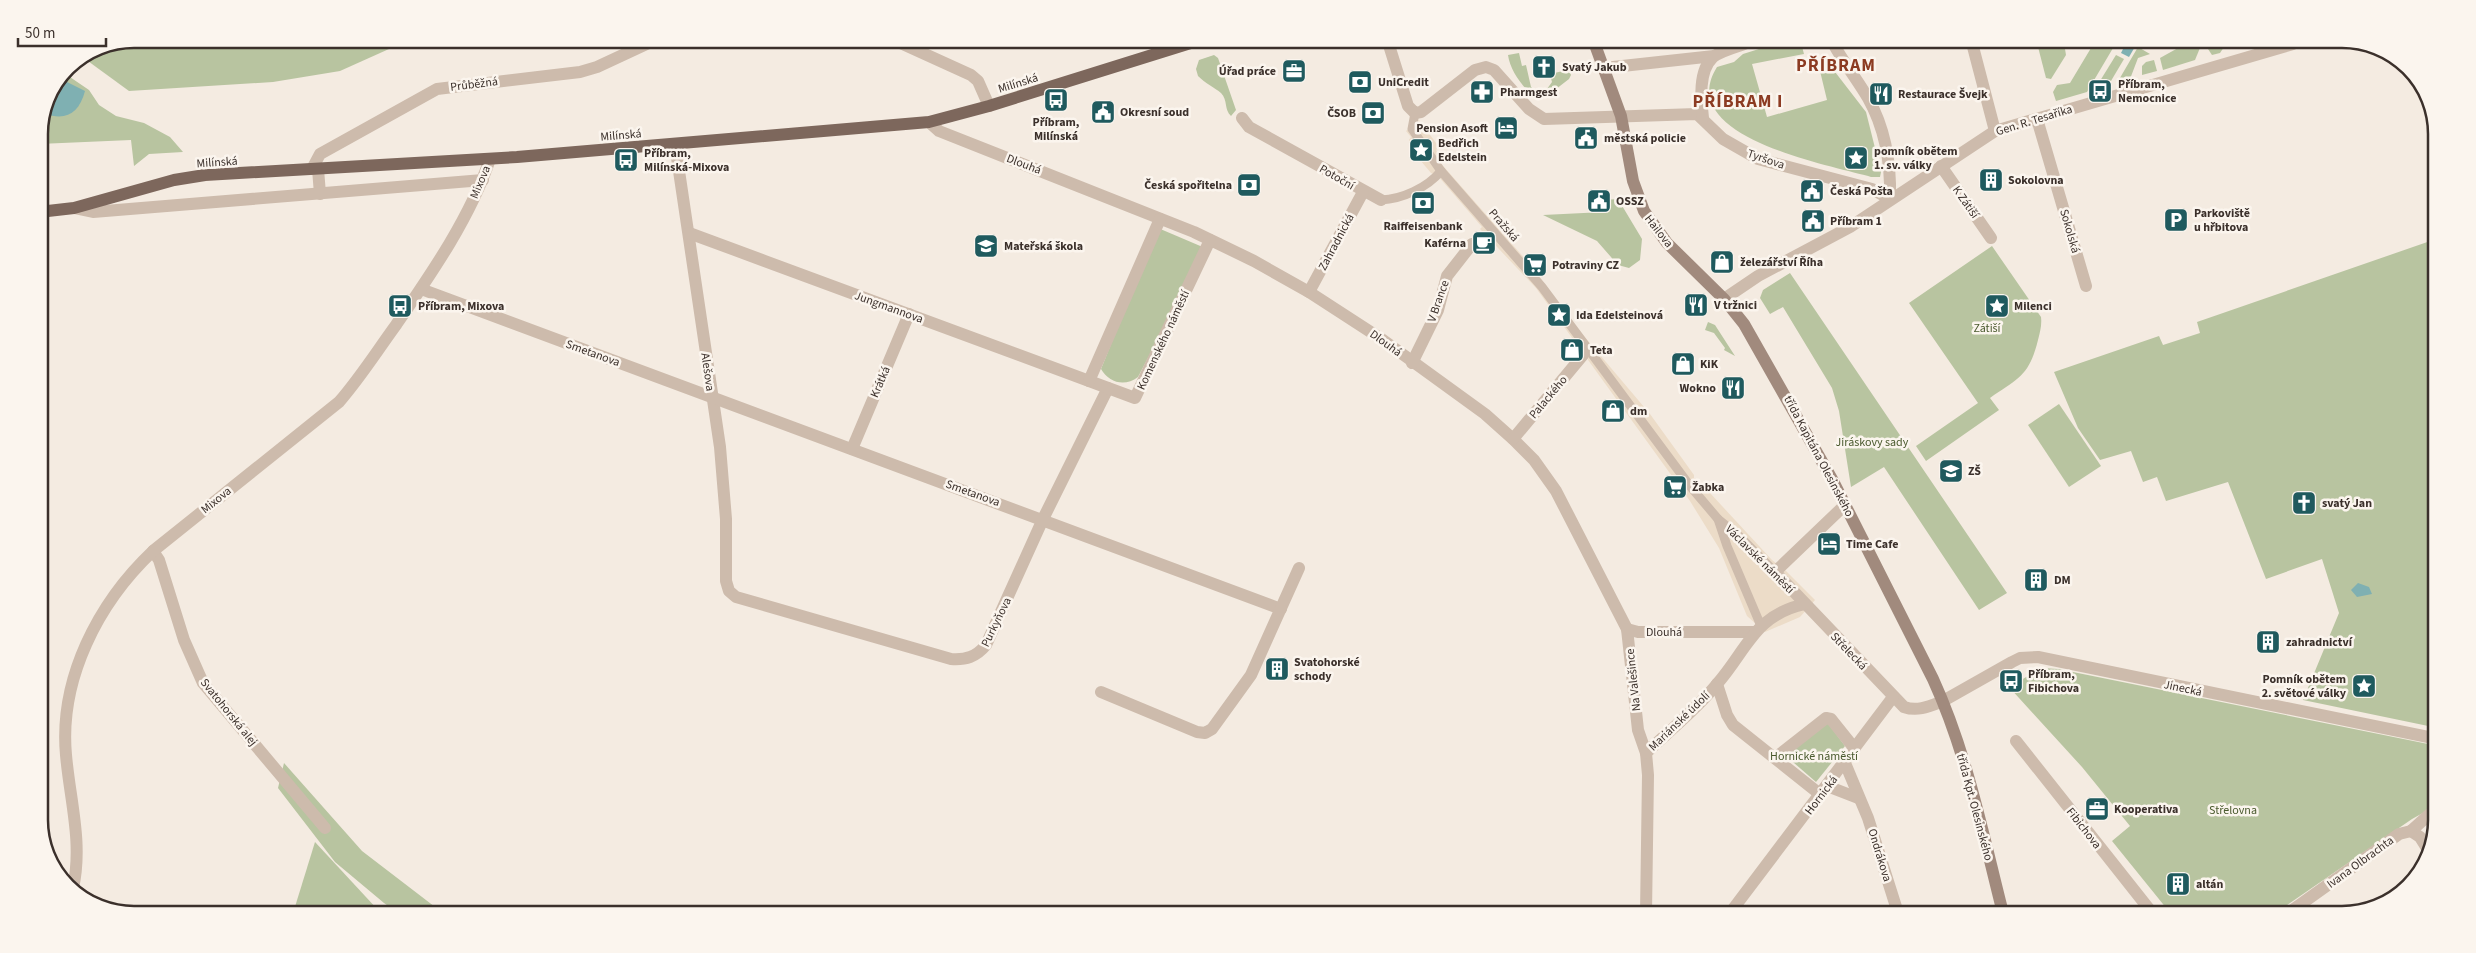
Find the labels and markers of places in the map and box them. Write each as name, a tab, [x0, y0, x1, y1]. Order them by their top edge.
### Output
church icon: Svatý Jakub	[1531, 54, 1557, 80]
office icon: Úřad práce	[1281, 58, 1307, 84]
place label: Svatý Jakub	[1562, 59, 1627, 76]
place label: Úřad práce	[1219, 63, 1276, 80]
bank icon: UniCredit	[1347, 69, 1373, 95]
place label: UniCredit	[1378, 74, 1429, 91]
place label: Příbram, Nemocnice	[2118, 76, 2176, 107]
bus stop icon: Příbram, Nemocnice	[2087, 78, 2113, 104]
pharmacy icon: Pharmgest	[1469, 79, 1495, 105]
restaurant icon: Restaurace Švejk	[1868, 81, 1894, 107]
place label: Pharmgest	[1500, 84, 1558, 101]
place label: Restaurace Švejk	[1898, 86, 1988, 103]
bus stop icon: Příbram, Milínská	[1043, 87, 1069, 113]
public building icon: Okresní soud	[1090, 99, 1116, 125]
bank icon: ČSOB	[1360, 100, 1386, 126]
place label: Okresní soud	[1120, 104, 1189, 121]
place label: ČSOB	[1327, 105, 1356, 122]
place label: Příbram, Milínská	[1033, 114, 1080, 145]
hotel icon: Pension Asoft	[1493, 115, 1519, 141]
place label: Pension Asoft	[1416, 120, 1489, 137]
public building icon: městská policie	[1573, 125, 1599, 151]
place label: městská policie	[1604, 130, 1686, 147]
place label: Bedřich Edelstein	[1438, 135, 1487, 166]
place icon: Bedřich Edelstein	[1408, 137, 1434, 163]
place label: pomník obětem 1. sv. války	[1874, 143, 1957, 174]
place label: Příbram, Milínská-Mixova	[644, 145, 729, 176]
place icon: pomník obětem 1. sv. války	[1843, 145, 1869, 171]
bus stop icon: Příbram, Milínská-Mixova	[613, 147, 639, 173]
building icon: Sokolovna	[1978, 167, 2004, 193]
bank icon: Česká spořitelna	[1236, 172, 1262, 198]
place label: Sokolovna	[2008, 172, 2064, 189]
place label: Česká spořitelna	[1144, 177, 1232, 194]
public building icon: Česká Pošta	[1799, 178, 1825, 204]
place label: Česká Pošta	[1830, 183, 1893, 200]
public building icon: OSSZ	[1586, 188, 1612, 214]
bank icon: Raiffeisenbank	[1410, 190, 1436, 216]
place label: OSSZ	[1616, 193, 1644, 210]
place label: Parkoviště u hřbitova	[2194, 205, 2250, 236]
parking icon: Parkoviště u hřbitova	[2163, 207, 2189, 233]
public building icon: Příbram 1	[1800, 208, 1826, 234]
place label: Příbram 1	[1830, 213, 1882, 230]
place label: Raiffeisenbank	[1383, 218, 1463, 235]
cafe icon: Kaférna	[1471, 230, 1497, 256]
school or university icon: Mateřská škola	[973, 233, 999, 259]
place label: Kaférna	[1424, 235, 1466, 252]
place label: Mateřská škola	[1004, 238, 1083, 255]
shop icon: železářství Říha	[1709, 249, 1735, 275]
supermarket icon: Potraviny CZ	[1522, 252, 1548, 278]
place label: železářství Říha	[1740, 254, 1823, 271]
place label: Potraviny CZ	[1552, 257, 1620, 274]
restaurant icon: V tržnici	[1683, 292, 1709, 318]
bus stop icon: Příbram, Mixova	[387, 293, 413, 319]
place icon: Milenci	[1984, 293, 2010, 319]
place label: V tržnici	[1713, 297, 1757, 314]
place label: Příbram, Mixova	[418, 298, 504, 315]
place label: Milenci	[2014, 298, 2052, 315]
place icon: Ida Edelsteinová	[1546, 302, 1572, 328]
place label: Ida Edelsteinová	[1576, 307, 1663, 324]
shop icon: Teta	[1559, 337, 1585, 363]
place label: Teta	[1590, 342, 1613, 359]
shop icon: KiK	[1670, 351, 1696, 377]
place label: KiK	[1700, 356, 1719, 373]
restaurant icon: Wokno	[1720, 375, 1746, 401]
place label: Wokno	[1679, 380, 1716, 397]
shop icon: dm	[1600, 398, 1626, 424]
place label: dm	[1630, 403, 1647, 420]
school or university icon: ZŠ	[1938, 458, 1964, 484]
place label: ZŠ	[1968, 463, 1981, 480]
supermarket icon: Žabka	[1662, 474, 1688, 500]
place label: Žabka	[1692, 479, 1724, 496]
church icon: svatý Jan	[2291, 490, 2317, 516]
place label: svatý Jan	[2322, 495, 2372, 512]
hotel icon: Time Cafe	[1816, 531, 1842, 557]
place label: Time Cafe	[1846, 536, 1898, 553]
building icon: DM	[2023, 567, 2049, 593]
place label: DM	[2054, 572, 2071, 589]
building icon: zahradnictví	[2255, 629, 2281, 655]
place label: zahradnictví	[2286, 634, 2353, 651]
place label: Svatohorské schody	[1294, 654, 1360, 685]
building icon: Svatohorské schody	[1264, 656, 1290, 682]
place label: Příbram, Fibichova	[2028, 666, 2079, 697]
bus stop icon: Příbram, Fibichova	[1998, 668, 2024, 694]
place label: Pomník obětem 2. světové války	[2262, 671, 2347, 702]
place icon: Pomník obětem 2. světové války	[2351, 673, 2377, 699]
office icon: Kooperativa	[2084, 796, 2110, 822]
place label: Kooperativa	[2114, 801, 2178, 818]
building icon: altán	[2165, 871, 2191, 897]
place label: altán	[2196, 876, 2223, 893]

